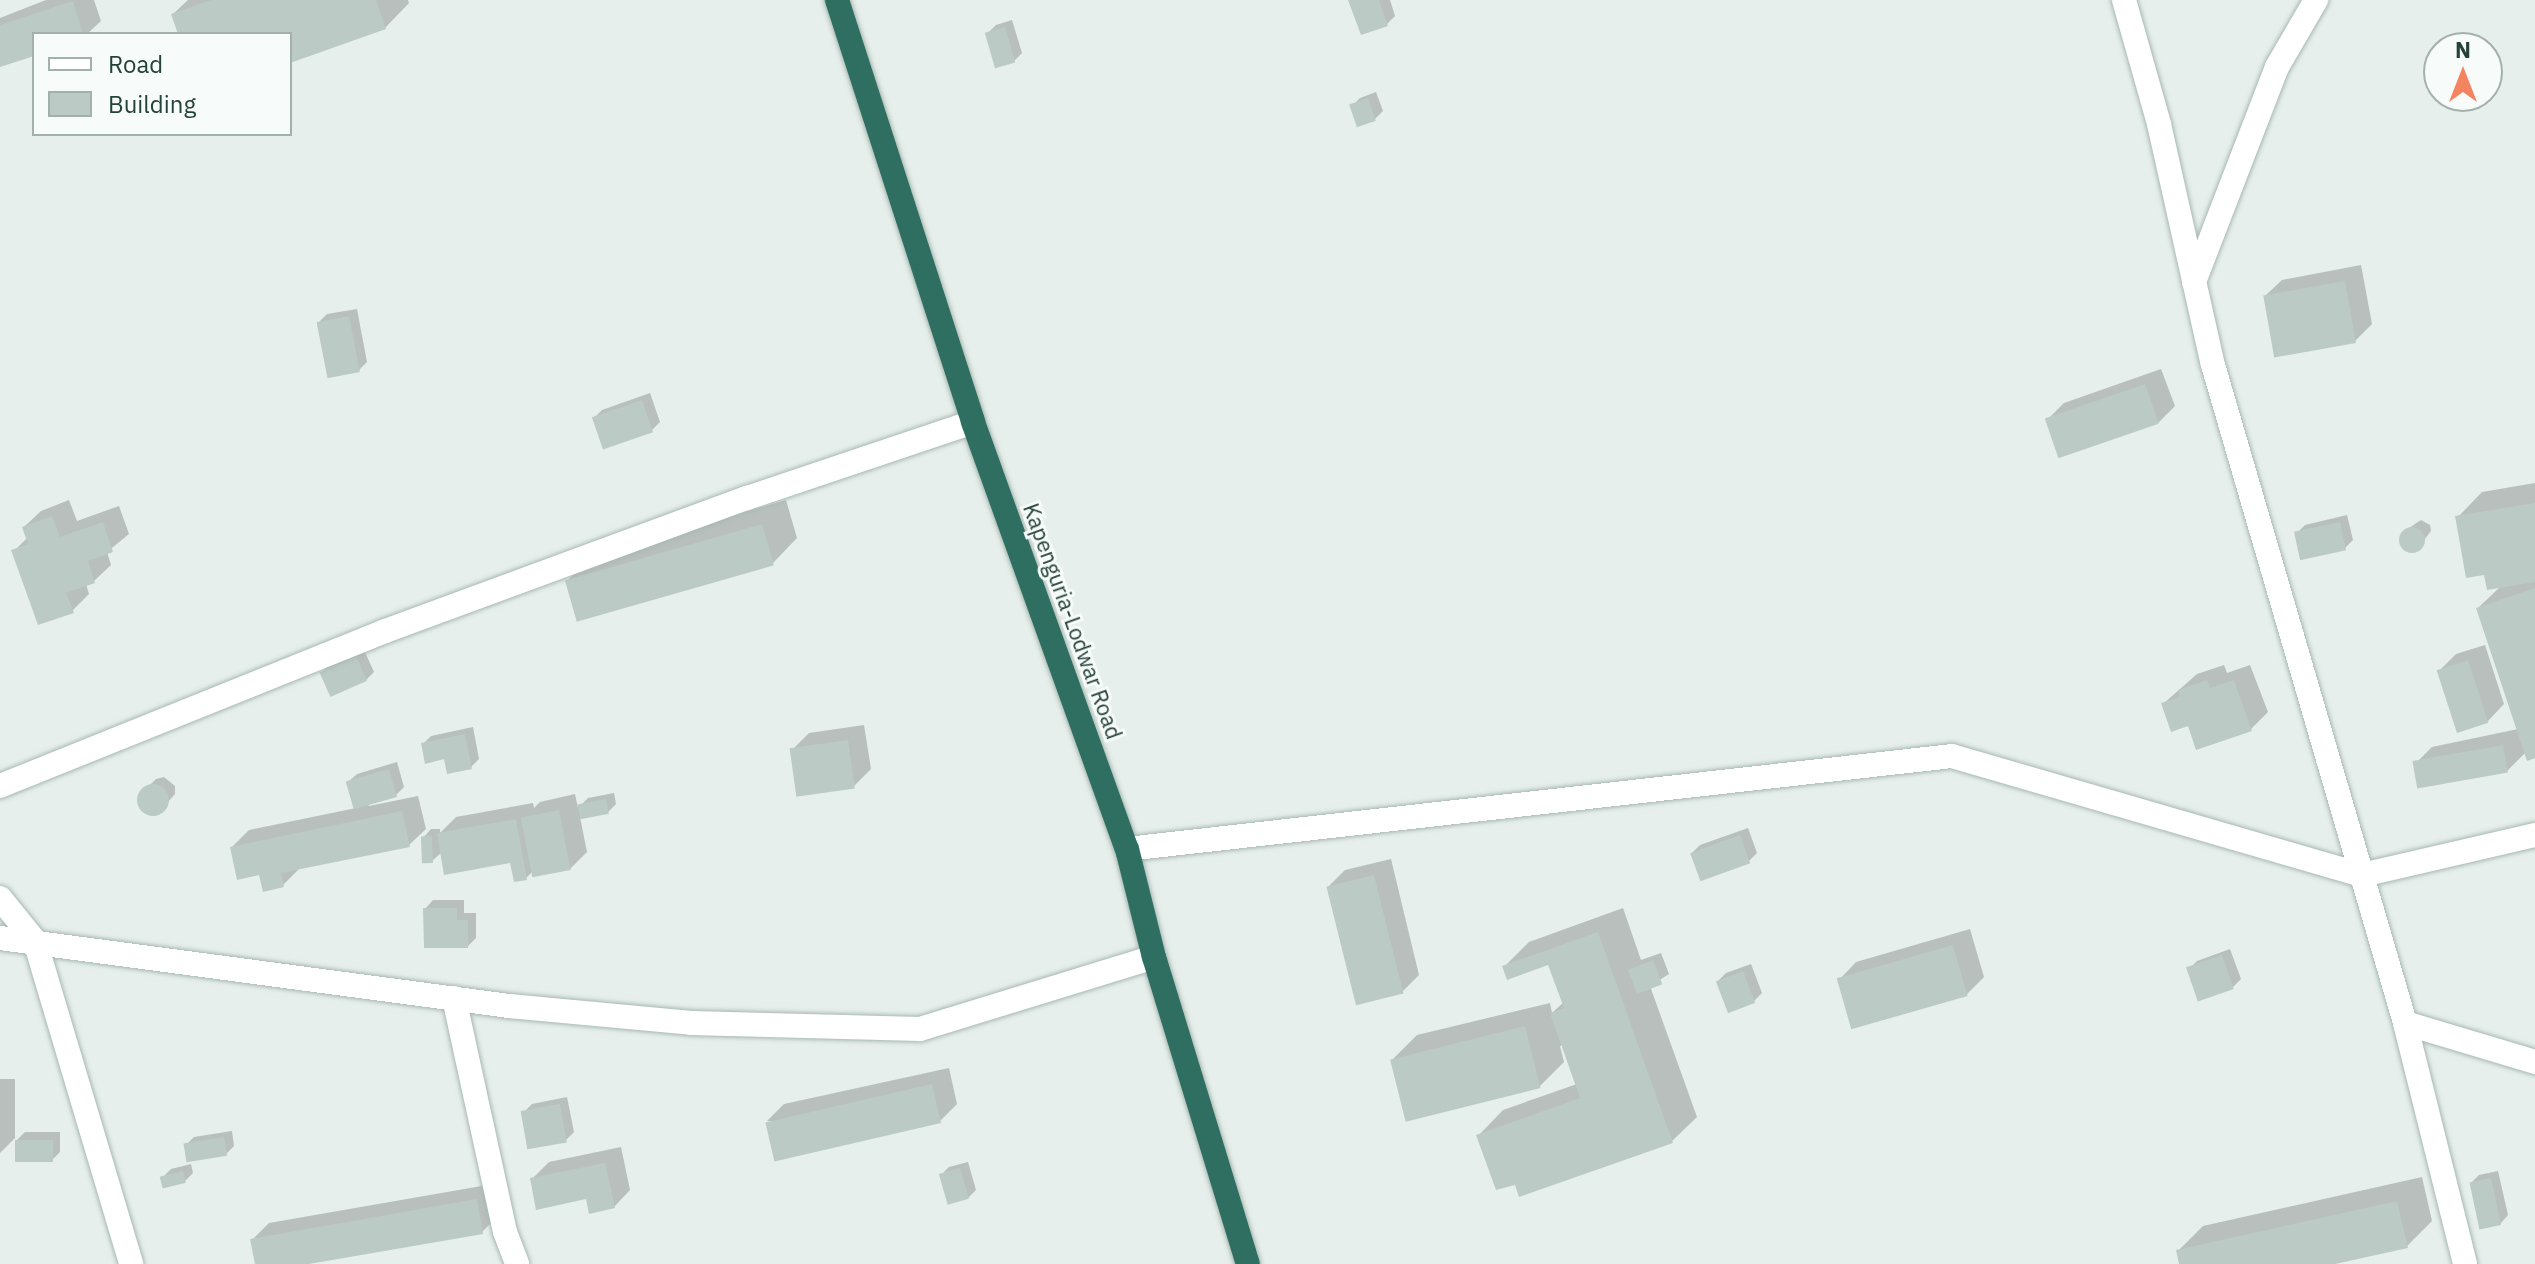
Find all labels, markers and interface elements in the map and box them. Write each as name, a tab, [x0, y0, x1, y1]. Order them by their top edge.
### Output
legend	[32, 32, 292, 136]
north arrow	[2423, 32, 2503, 112]
text: N	[2455, 35, 2471, 64]
text: Road	[108, 48, 163, 80]
text: Building	[108, 88, 196, 120]
street label: Kapenguria-Lodwar Road	[1018, 500, 1128, 742]

